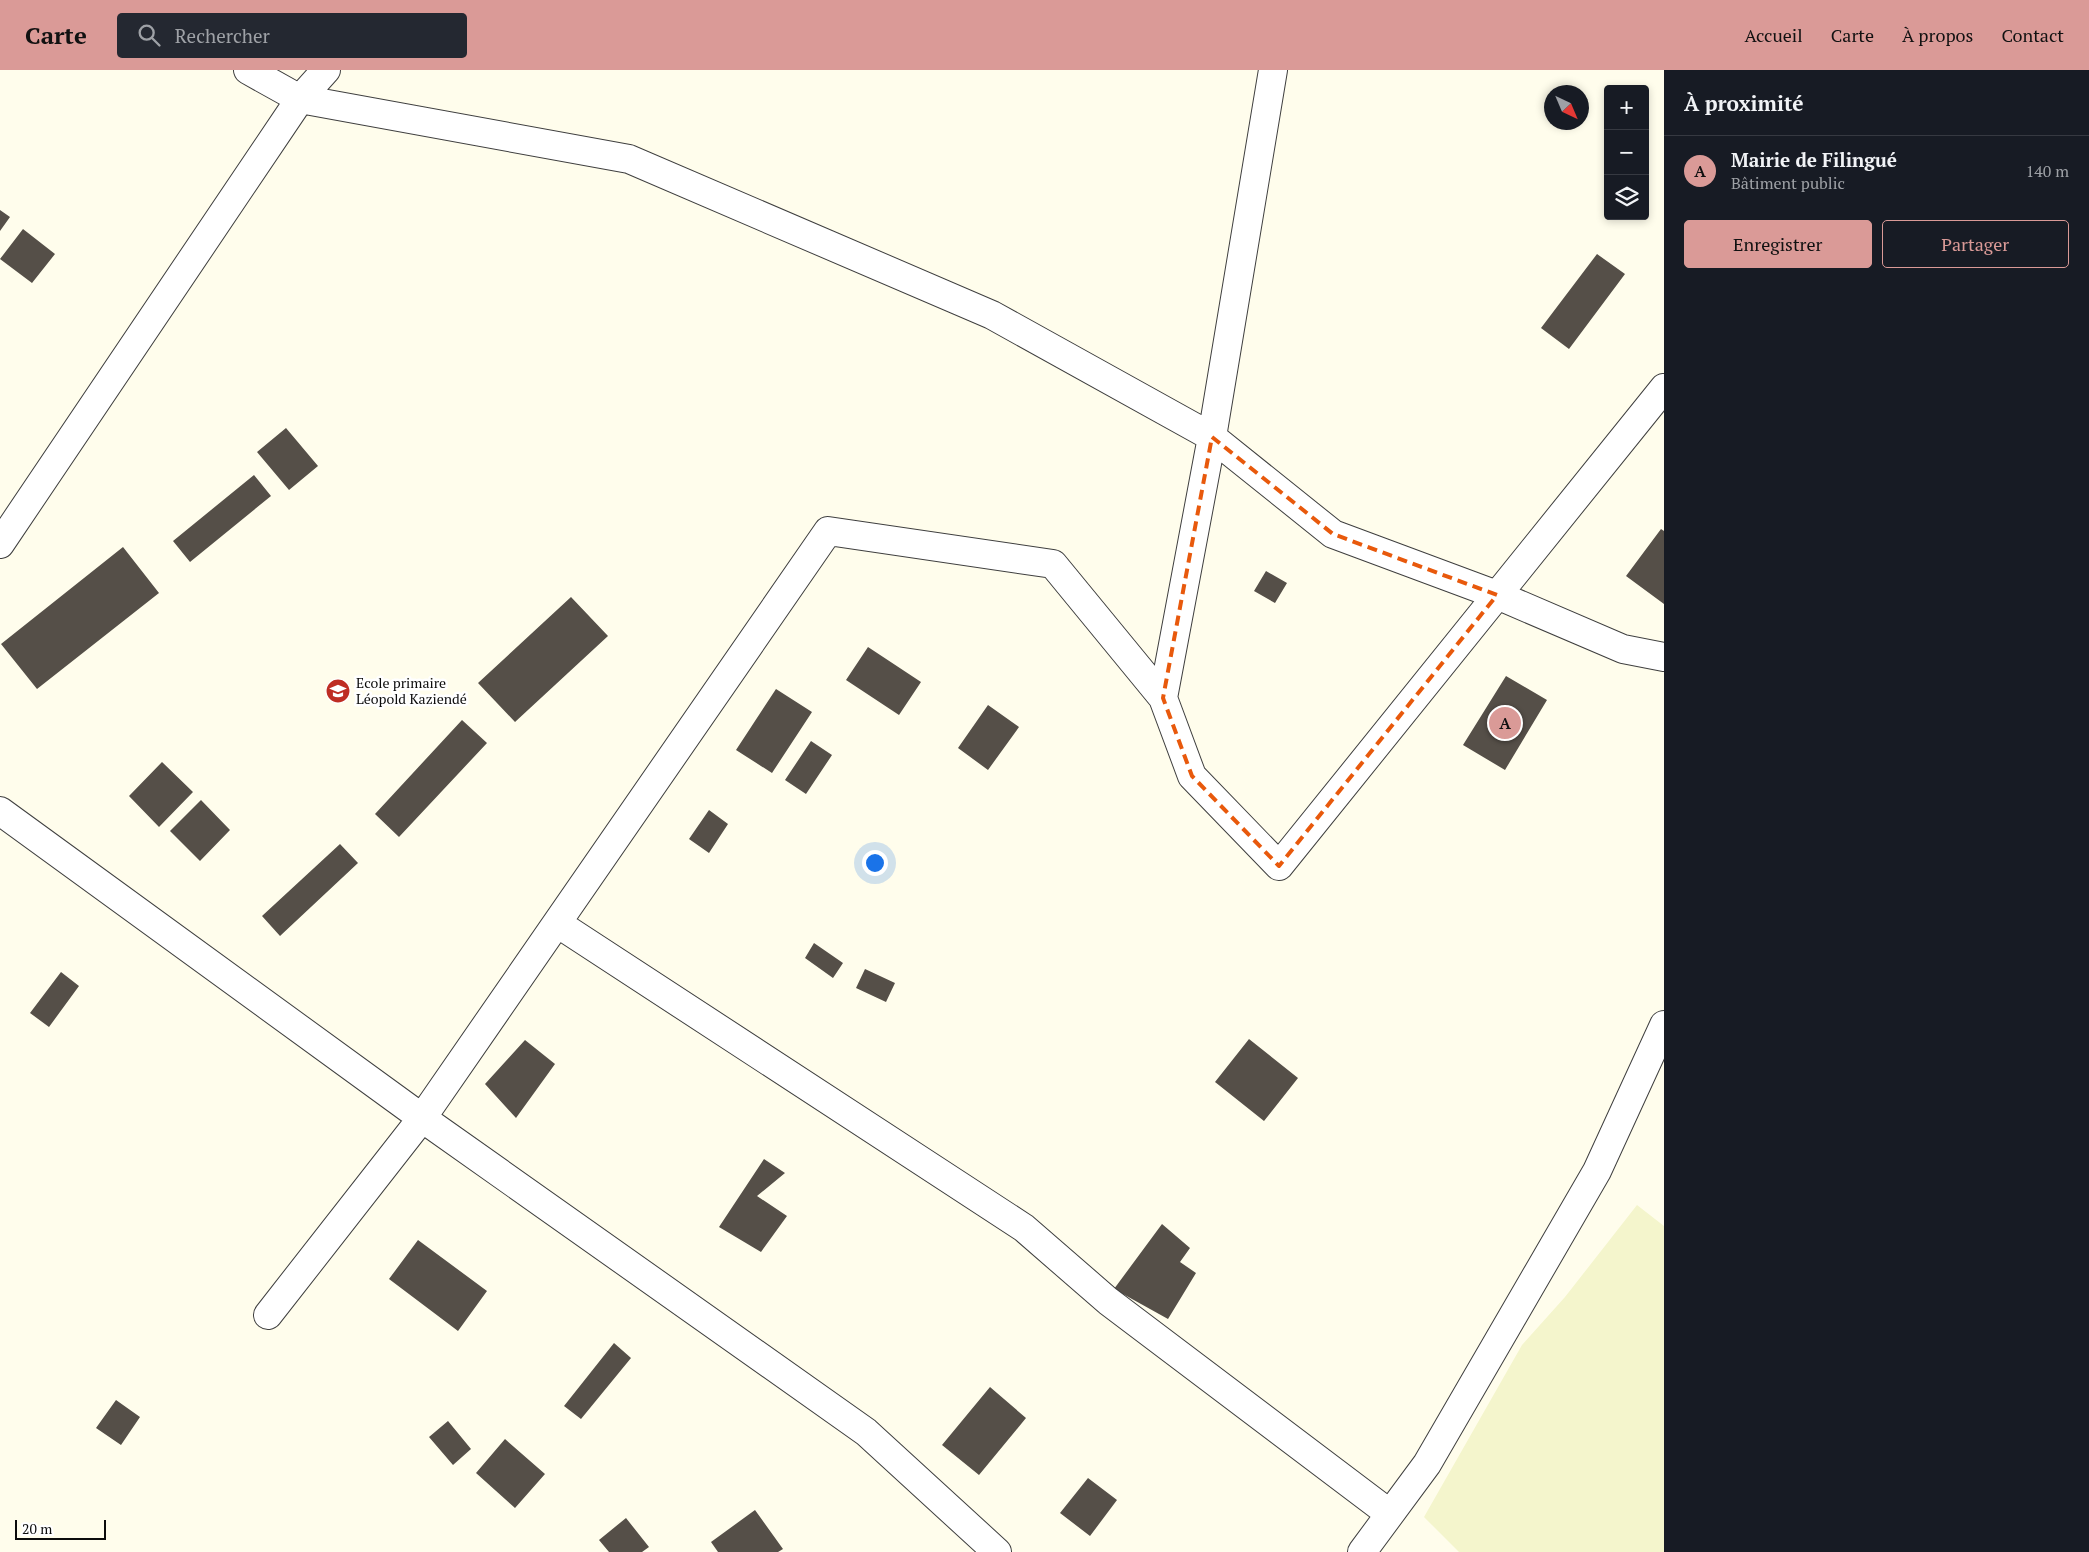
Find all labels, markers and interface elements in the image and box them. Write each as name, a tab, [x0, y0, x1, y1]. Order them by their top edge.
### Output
search box	[117, 13, 467, 58]
text: Carte	[25, 19, 87, 51]
icon: search	[135, 21, 163, 49]
text: Rechercher	[175, 23, 270, 48]
text: Accueil	[1744, 23, 1803, 47]
text: Carte	[1831, 23, 1874, 47]
text: À propos	[1902, 23, 1973, 47]
text: Contact	[2001, 23, 2064, 47]
north arrow	[1544, 85, 1589, 130]
map controls	[1604, 85, 1649, 220]
button: +	[1604, 85, 1649, 130]
text: À proximité	[1684, 89, 1804, 117]
button: −	[1604, 130, 1649, 175]
text: Mairie de Filingué	[1731, 147, 1897, 172]
text: A	[1694, 160, 1706, 182]
text: 140 m	[2026, 160, 2069, 182]
text: Bâtiment public	[1731, 172, 1845, 194]
button: layers	[1604, 175, 1649, 220]
button: Enregistrer	[1684, 220, 1872, 268]
button: Partager	[1882, 220, 2069, 268]
place label: Ecole primaire Léopold Kaziendé	[356, 673, 467, 708]
school or university icon: Ecole primaire Léopold Kaziendé	[325, 678, 351, 704]
pin: A	[1489, 704, 1521, 742]
your location	[862, 850, 888, 876]
scale bar	[15, 1517, 106, 1540]
text: 20 m	[22, 1519, 52, 1538]

